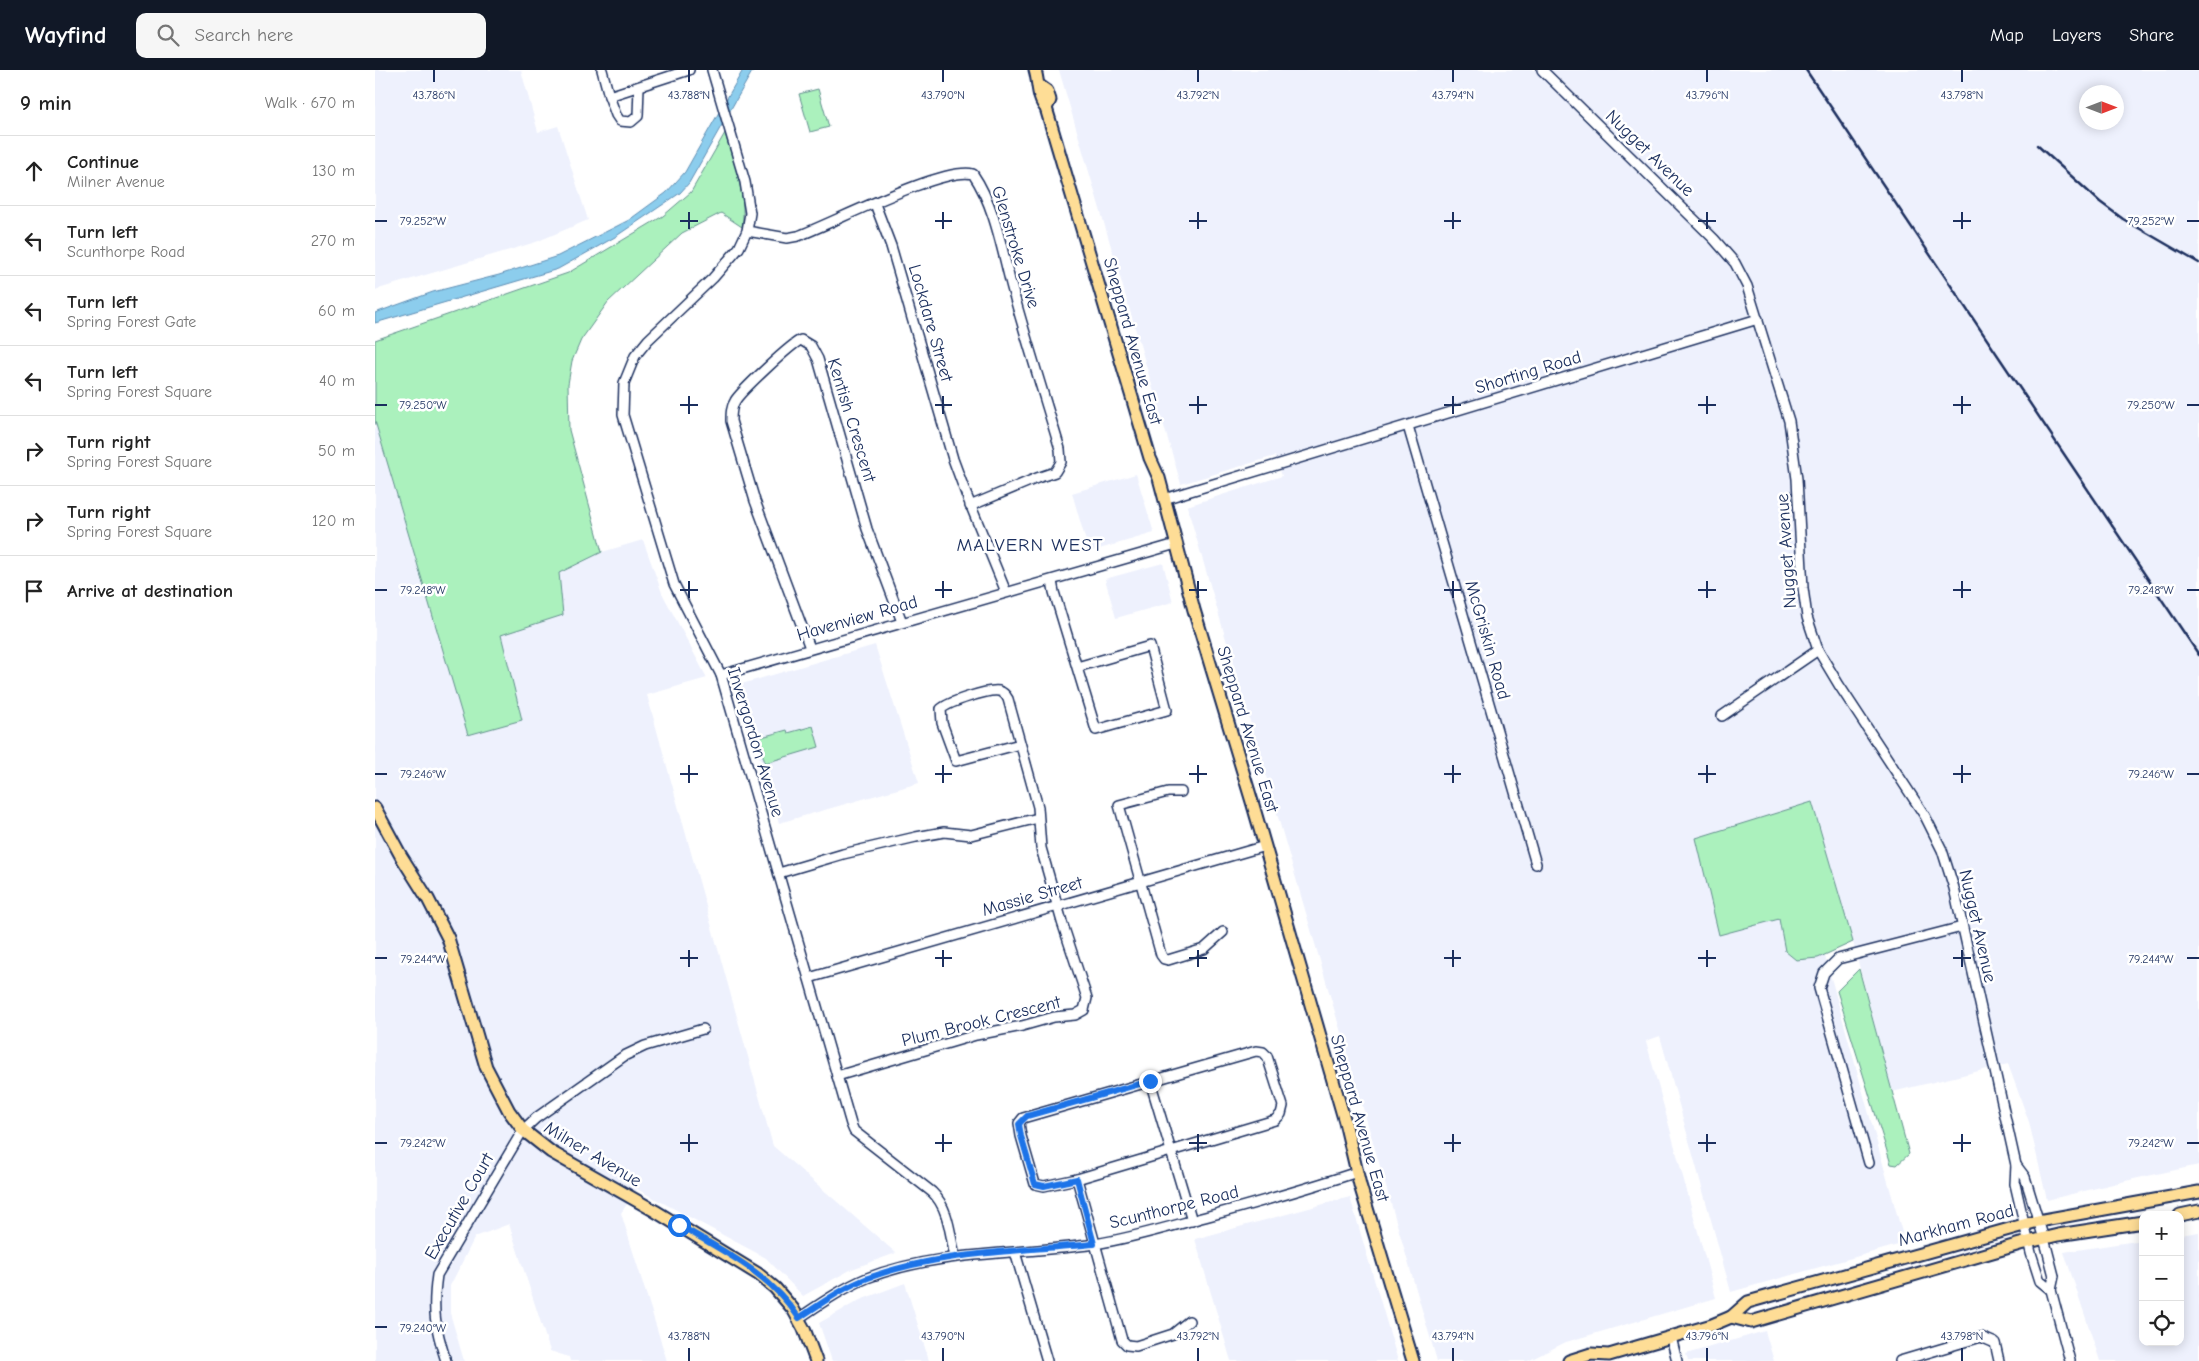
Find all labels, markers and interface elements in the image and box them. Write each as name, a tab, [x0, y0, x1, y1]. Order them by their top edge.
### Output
search box	[136, 13, 486, 58]
text: Wayfind	[25, 21, 106, 49]
icon: search	[154, 21, 182, 49]
text: Search here	[194, 24, 293, 46]
text: Map	[1990, 25, 2024, 46]
text: Layers	[2052, 25, 2101, 46]
text: Share	[2129, 25, 2174, 46]
north arrow	[2079, 85, 2124, 130]
text: 43.786°N	[413, 88, 455, 102]
text: 43.788°N	[668, 88, 710, 102]
text: 43.790°N	[921, 88, 965, 102]
text: 43.792°N	[1177, 88, 1219, 102]
text: 43.794°N	[1432, 88, 1474, 102]
text: 43.796°N	[1685, 88, 1729, 102]
text: 43.798°N	[1941, 88, 1983, 102]
text: 9 min	[20, 91, 72, 115]
text: Walk · 670 m	[265, 94, 355, 112]
street label: Nugget Avenue	[1601, 106, 1698, 201]
text: Continue	[67, 151, 139, 173]
icon: ahead	[20, 157, 48, 185]
text: 130 m	[312, 162, 355, 180]
text: Milner Avenue	[67, 173, 165, 191]
street label: Glenstroke Drive	[987, 183, 1044, 311]
text: 79.252°W	[400, 214, 447, 228]
text: 79.252°W	[2128, 214, 2175, 228]
text: Turn left	[67, 221, 138, 243]
icon: left	[20, 227, 48, 255]
text: 270 m	[311, 232, 355, 250]
text: Scunthorpe Road	[67, 243, 185, 261]
street label: Sheppard Avenue East	[1099, 255, 1167, 428]
street label: Lockdare Street	[904, 262, 958, 385]
text: Turn left	[67, 291, 138, 313]
icon: left	[20, 297, 48, 325]
text: 60 m	[318, 302, 355, 320]
text: Spring Forest Gate	[67, 313, 196, 331]
street label: Shorting Road	[1473, 346, 1584, 399]
street label: Kentish Crescent	[823, 356, 881, 485]
text: Turn left	[67, 361, 138, 383]
icon: left	[20, 367, 48, 395]
text: 40 m	[319, 372, 355, 390]
text: Spring Forest Square	[67, 383, 212, 401]
text: 79.250°W	[399, 398, 447, 412]
text: 79.250°W	[2127, 398, 2175, 412]
text: Turn right	[67, 431, 151, 453]
icon: right	[20, 437, 48, 465]
text: 50 m	[318, 442, 355, 460]
text: Spring Forest Square	[67, 453, 212, 471]
street label: Nugget Avenue	[1772, 493, 1801, 609]
text: Turn right	[67, 501, 151, 523]
icon: right	[20, 507, 48, 535]
text: 120 m	[312, 512, 355, 530]
text: Spring Forest Square	[67, 523, 212, 541]
district label: MALVERN WEST	[956, 534, 1104, 556]
icon: arrive	[20, 577, 48, 605]
street label: McGriskin Road	[1460, 578, 1515, 702]
text: Arrive at destination	[67, 580, 233, 602]
text: 79.248°W	[400, 583, 446, 597]
text: 79.248°W	[2128, 583, 2174, 597]
street label: Havenview Road	[794, 591, 920, 646]
street label: Sheppard Avenue East	[1212, 643, 1283, 816]
street label: Invergordon Avenue	[723, 665, 788, 819]
text: 79.246°W	[400, 767, 446, 781]
text: 79.246°W	[2128, 767, 2174, 781]
street label: Nugget Avenue	[1954, 868, 2001, 985]
street label: Massie Street	[979, 872, 1086, 921]
text: 79.244°W	[400, 952, 446, 966]
text: 79.244°W	[2128, 952, 2174, 966]
street label: Plum Brook Crescent	[900, 991, 1064, 1051]
street label: Sheppard Avenue East	[1326, 1032, 1394, 1205]
route end	[1139, 1070, 1162, 1093]
street label: Milner Avenue	[540, 1117, 645, 1192]
text: 79.242°W	[400, 1136, 446, 1150]
text: 79.242°W	[2128, 1136, 2174, 1150]
street label: Executive Court	[420, 1149, 499, 1263]
street label: Scunthorpe Road	[1107, 1181, 1241, 1234]
street label: Markham Road	[1896, 1200, 2016, 1251]
map controls	[2139, 1211, 2184, 1346]
button: +	[2139, 1211, 2184, 1256]
route start	[668, 1214, 691, 1237]
button: −	[2139, 1256, 2184, 1301]
button: locate	[2139, 1301, 2184, 1346]
text: 79.240°W	[400, 1321, 447, 1335]
text: 43.788°N	[668, 1329, 710, 1343]
text: 43.790°N	[921, 1329, 965, 1343]
text: 43.792°N	[1177, 1329, 1219, 1343]
text: 43.794°N	[1432, 1329, 1474, 1343]
text: 43.796°N	[1685, 1329, 1729, 1343]
text: 43.798°N	[1941, 1329, 1983, 1343]

